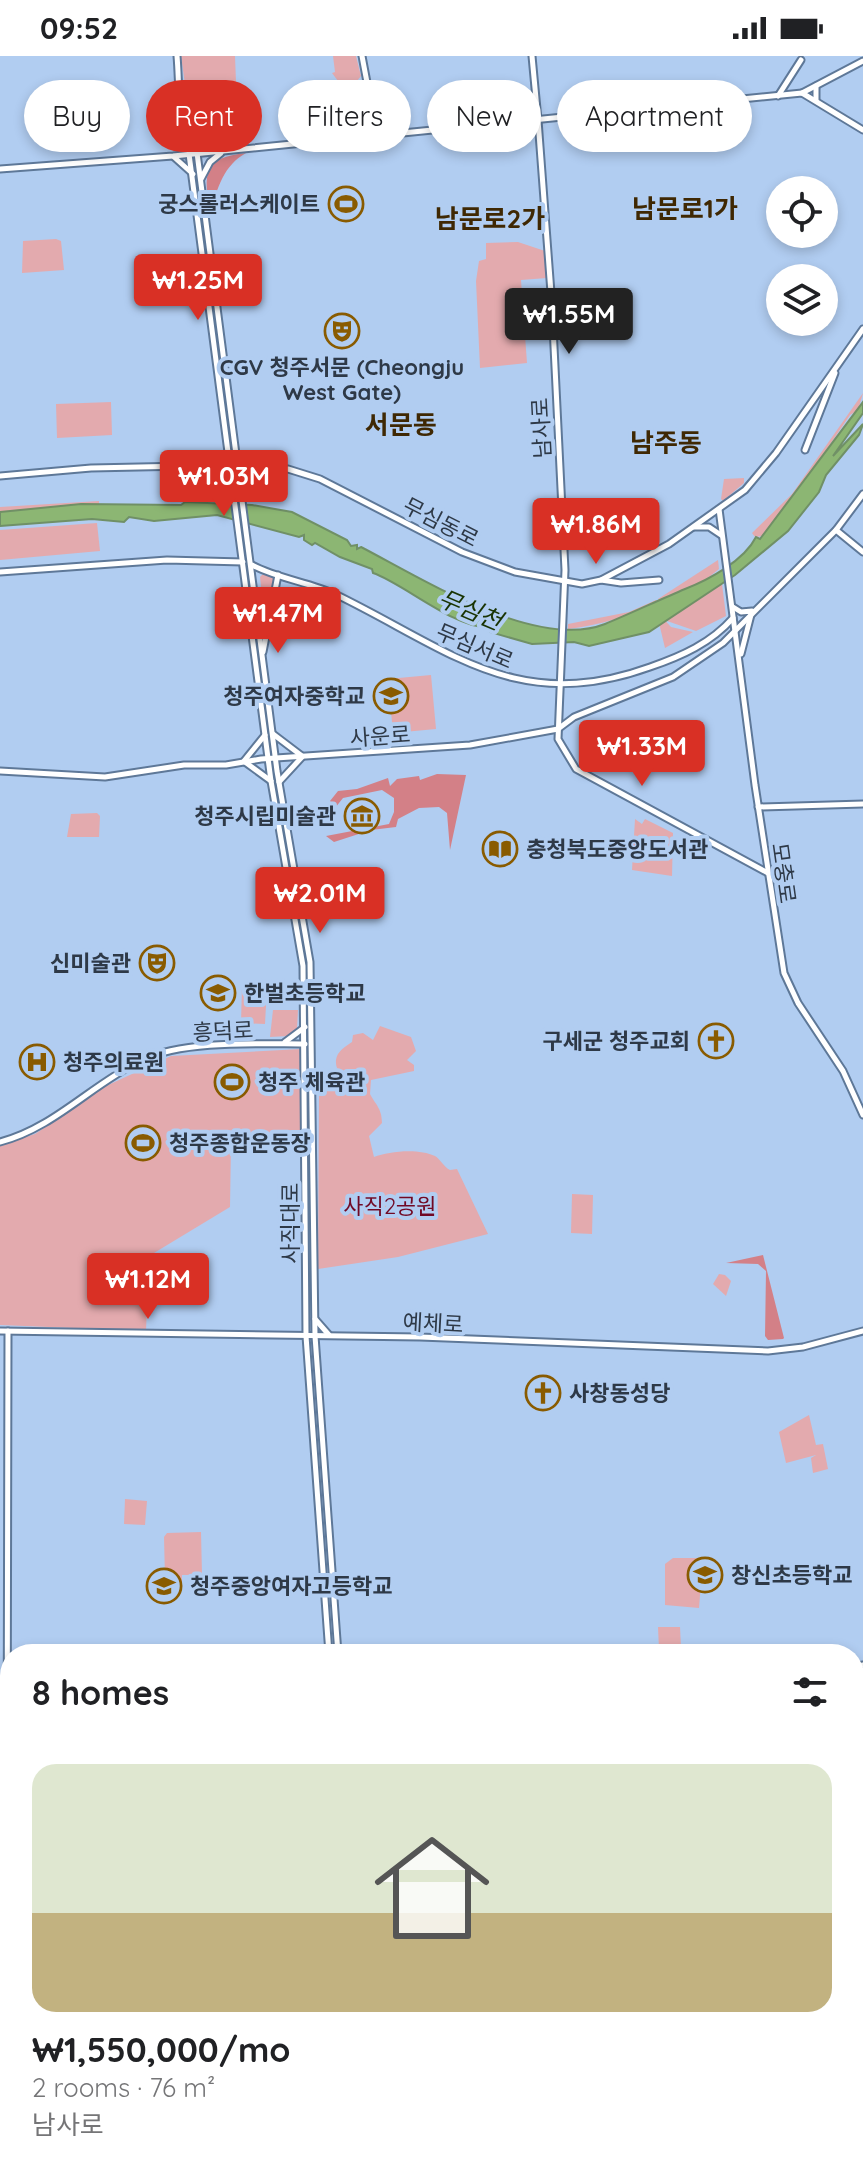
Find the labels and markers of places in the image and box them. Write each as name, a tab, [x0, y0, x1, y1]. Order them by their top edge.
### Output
sports icon: 궁스롤러스케이트	[327, 185, 365, 223]
place label: 궁스롤러스케이트	[158, 190, 320, 218]
pin: ₩1.25M	[133, 254, 263, 322]
pin: ₩1.55M	[504, 288, 634, 356]
theatre icon: CGV 청주서문 (Cheongju West Gate)	[323, 312, 361, 350]
place label: CGV 청주서문 (Cheongju West Gate)	[220, 353, 464, 406]
pin: ₩1.03M	[159, 450, 289, 518]
pin: ₩1.86M	[531, 498, 661, 566]
pin: ₩1.47M	[213, 587, 343, 655]
school or university icon: 청주여자중학교	[372, 677, 410, 715]
place label: 청주여자중학교	[223, 682, 365, 710]
pin: ₩1.33M	[577, 720, 707, 788]
museum icon: 청주시립미술관	[343, 797, 381, 835]
place label: 청주시립미술관	[194, 802, 336, 830]
library icon: 충청북도중앙도서관	[481, 830, 519, 868]
place label: 충청북도중앙도서관	[526, 835, 708, 863]
pin: ₩2.01M	[255, 867, 385, 935]
theatre icon: 신미술관	[138, 944, 176, 982]
place label: 신미술관	[50, 949, 131, 977]
school or university icon: 한벌초등학교	[199, 974, 237, 1012]
place label: 한벌초등학교	[244, 979, 365, 1007]
church icon: 구세군 청주교회	[697, 1022, 735, 1060]
place label: 구세군 청주교회	[542, 1027, 690, 1055]
hospital icon: 청주의료원	[18, 1043, 56, 1081]
place label: 청주의료원	[63, 1048, 164, 1076]
sports icon: 청주 체육관	[213, 1063, 251, 1101]
place label: 청주 체육관	[258, 1068, 365, 1096]
sports icon: 청주종합운동장	[124, 1124, 162, 1162]
place label: 청주종합운동장	[169, 1129, 311, 1157]
pin: ₩1.12M	[83, 1253, 213, 1321]
church icon: 사창동성당	[524, 1374, 562, 1412]
place label: 사창동성당	[569, 1379, 670, 1407]
school or university icon: 창신초등학교	[686, 1556, 724, 1594]
place label: 창신초등학교	[731, 1561, 852, 1589]
school or university icon: 청주중앙여자고등학교	[145, 1567, 183, 1605]
place label: 청주중앙여자고등학교	[190, 1572, 392, 1600]

